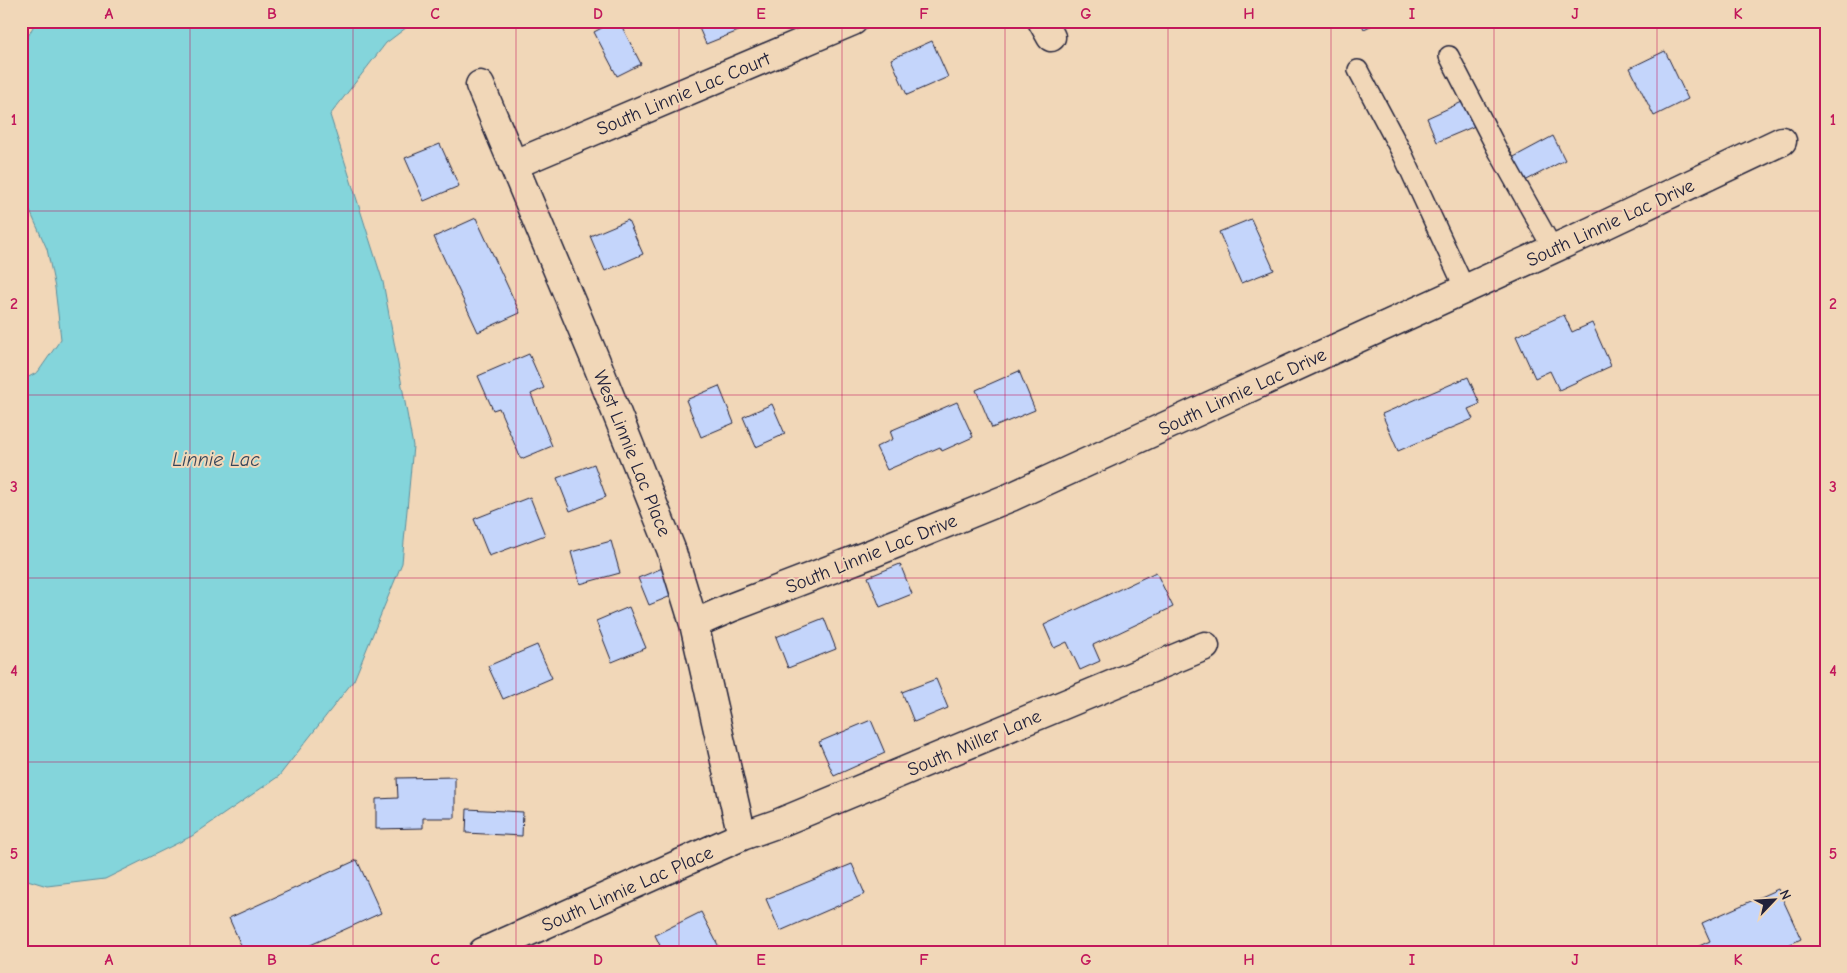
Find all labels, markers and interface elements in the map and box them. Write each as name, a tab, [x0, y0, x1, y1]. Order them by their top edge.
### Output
text: A	[105, 5, 114, 23]
text: B	[267, 5, 277, 23]
text: C	[430, 5, 440, 23]
text: D	[593, 5, 603, 23]
text: E	[756, 5, 766, 23]
text: F	[919, 5, 929, 23]
text: G	[1080, 5, 1092, 23]
text: H	[1243, 5, 1255, 23]
text: I	[1409, 5, 1415, 23]
text: J	[1571, 5, 1579, 23]
text: K	[1733, 5, 1743, 23]
street label: South Linnie Lac Court	[593, 47, 774, 140]
text: 1	[11, 111, 17, 129]
text: 1	[1830, 111, 1836, 129]
street label: South Linnie Lac Drive	[1523, 174, 1698, 271]
text: 2	[10, 295, 18, 313]
text: 2	[1829, 295, 1837, 313]
street label: South Linnie Lac Drive	[1155, 343, 1330, 440]
street label: West Linnie Lac Place	[589, 367, 675, 540]
water label: Linnie Lac	[172, 448, 260, 471]
text: 3	[10, 478, 18, 496]
text: 3	[1829, 478, 1837, 496]
street label: South Linnie Lac Drive	[783, 510, 960, 598]
text: 4	[10, 662, 18, 680]
text: 4	[1829, 662, 1837, 680]
street label: South Miller Lane	[904, 705, 1045, 781]
street label: South Linnie Lac Place	[538, 841, 716, 937]
text: 5	[10, 845, 18, 863]
text: 5	[1829, 845, 1837, 863]
north arrow	[1750, 876, 1800, 926]
text: N	[1776, 887, 1795, 902]
text: A	[105, 951, 114, 969]
text: B	[267, 951, 277, 969]
text: C	[430, 951, 440, 969]
text: D	[593, 951, 603, 969]
text: E	[756, 951, 766, 969]
text: F	[919, 951, 929, 969]
text: G	[1080, 951, 1092, 969]
text: H	[1243, 951, 1255, 969]
text: I	[1409, 951, 1415, 969]
text: J	[1571, 951, 1579, 969]
text: K	[1733, 951, 1743, 969]

